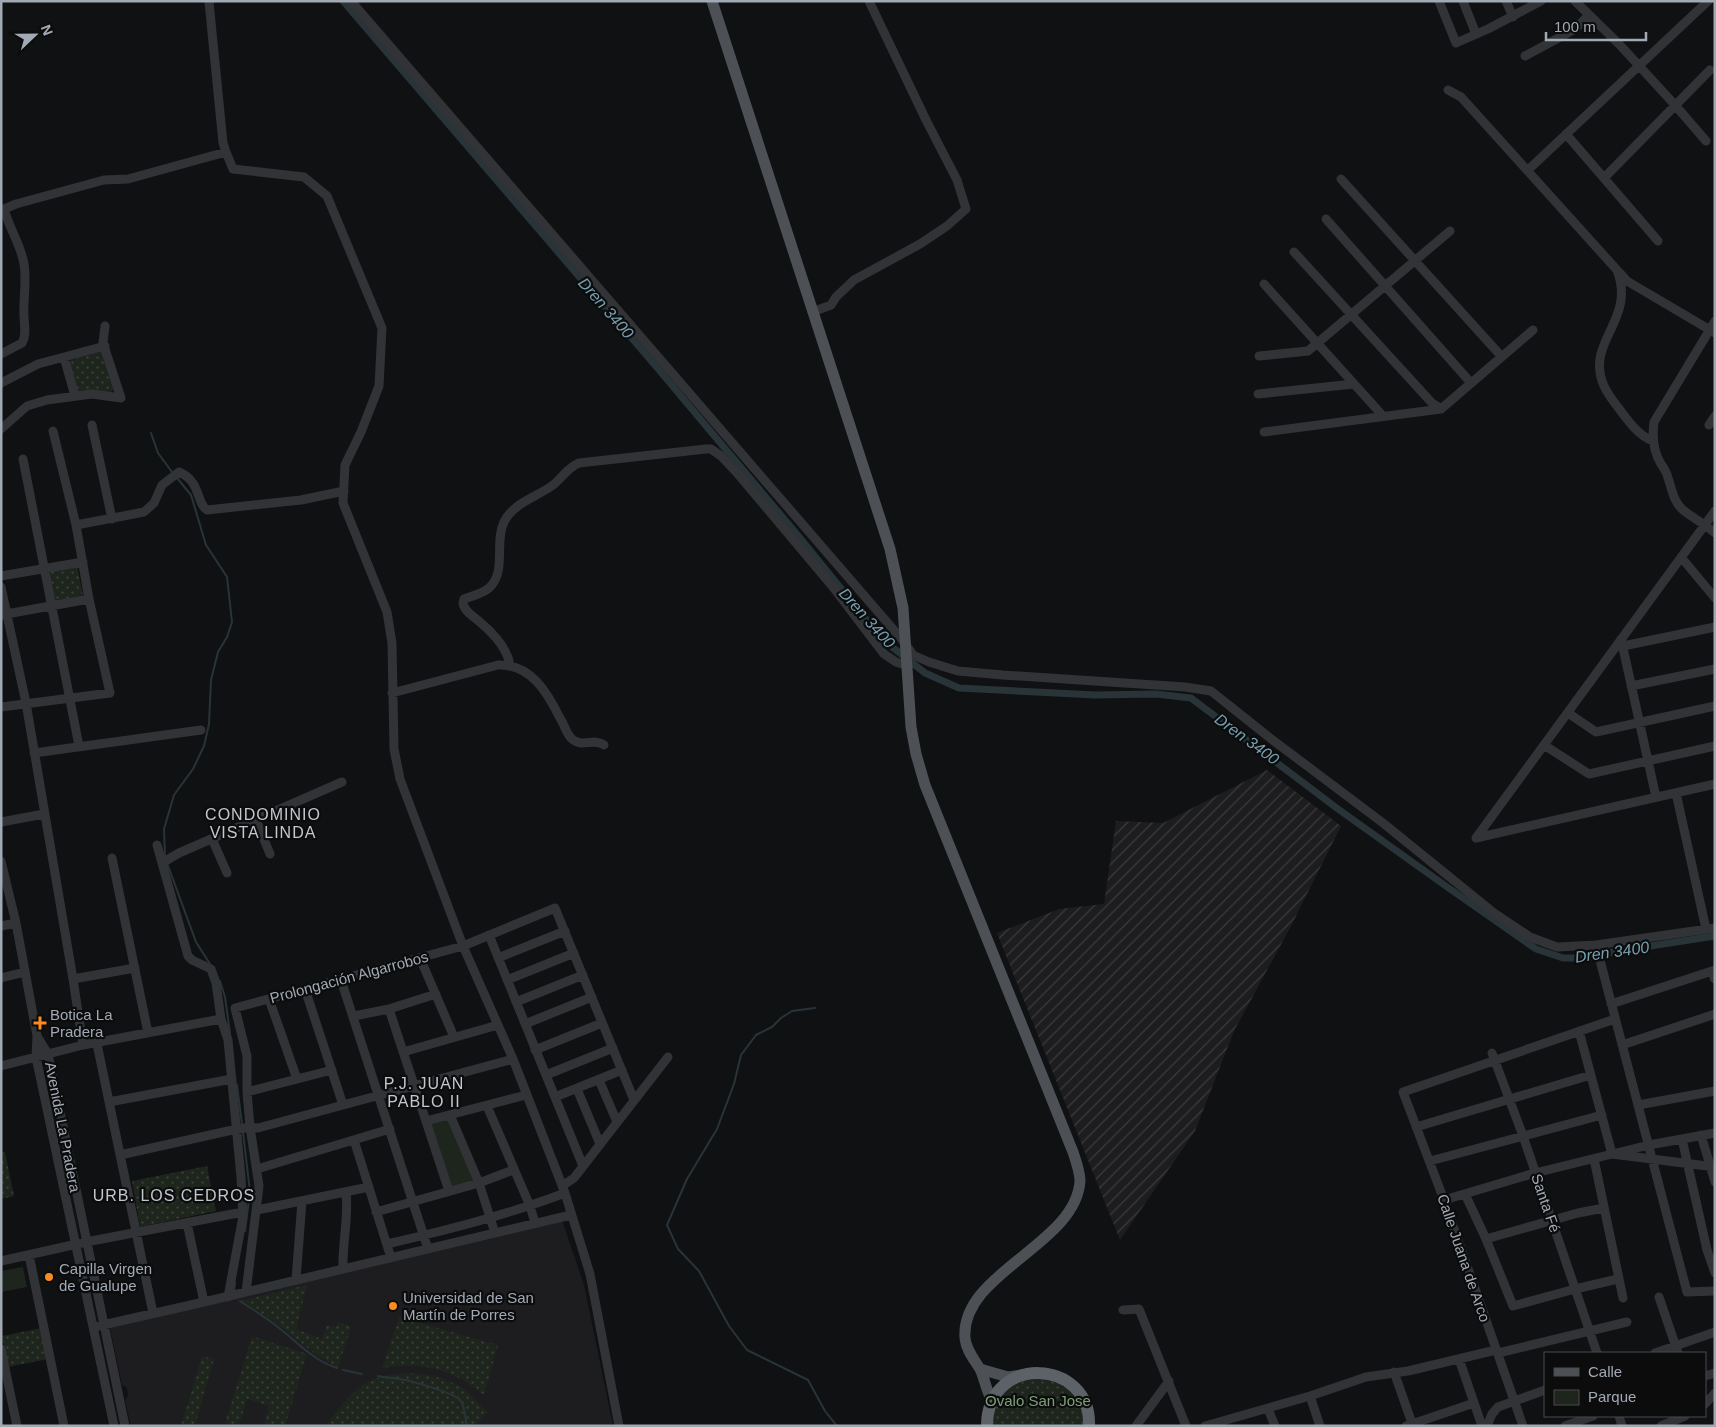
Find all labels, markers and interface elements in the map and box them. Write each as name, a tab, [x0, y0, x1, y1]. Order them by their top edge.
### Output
north arrow	[10, 10, 60, 60]
scale bar	[1546, 10, 1646, 42]
text: 100 m	[1554, 18, 1596, 35]
text: N	[38, 22, 56, 38]
water label: Dren 3400	[575, 274, 637, 342]
water label: Dren 3400	[836, 585, 898, 652]
water label: Dren 3400	[1212, 710, 1282, 768]
district label: CONDOMINIO VISTA LINDA	[205, 806, 321, 841]
water label: Dren 3400	[1574, 938, 1650, 966]
street label: Prolongación Algarrobos	[268, 948, 430, 1006]
place label: Botica La Pradera	[50, 1006, 113, 1040]
marker: Botica La Pradera	[34, 1017, 46, 1029]
street label: Avenida La Pradera	[42, 1060, 84, 1194]
district label: P.J. JUAN PABLO II	[384, 1075, 464, 1110]
street label: Santa Fé	[1528, 1171, 1564, 1235]
district label: URB. LOS CEDROS	[93, 1187, 255, 1204]
street label: Calle Juana de Arco	[1434, 1192, 1494, 1324]
place label: Capilla Virgen de Gualupe	[59, 1260, 152, 1294]
marker: Capilla Virgen de Gualupe	[43, 1271, 55, 1283]
place label: Universidad de San Martín de Porres	[403, 1289, 534, 1323]
marker: Universidad de San Martín de Porres	[387, 1300, 399, 1312]
legend	[1544, 1352, 1706, 1417]
text: Calle	[1588, 1363, 1622, 1380]
text: Parque	[1588, 1388, 1636, 1405]
park label: Ovalo San Jose	[985, 1392, 1091, 1409]

